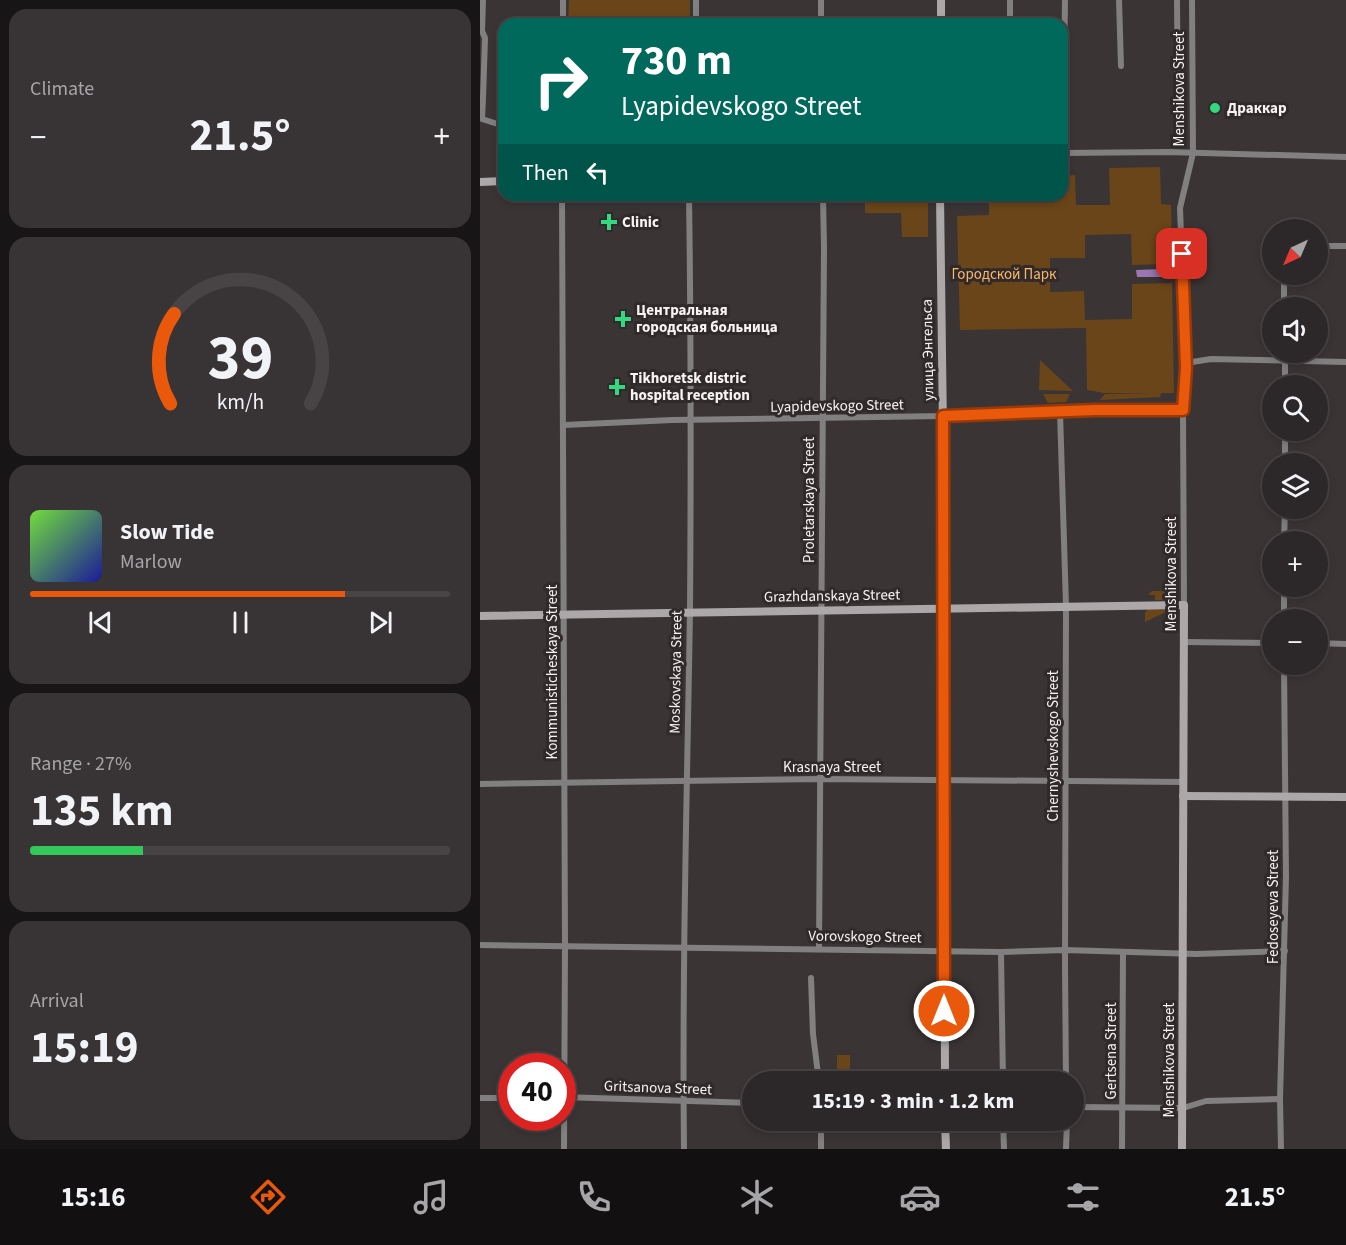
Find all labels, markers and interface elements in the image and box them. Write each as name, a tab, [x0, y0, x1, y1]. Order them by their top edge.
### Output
text: 730 m	[621, 31, 732, 91]
street label: Menshikova Street	[1169, 32, 1190, 146]
icon: right	[522, 42, 600, 120]
text: Climate	[30, 75, 94, 103]
text: Lyapidevskogo Street	[621, 87, 861, 126]
place label: Драккар	[1227, 98, 1287, 119]
marker: Драккар	[1208, 101, 1222, 115]
text: 21.5°	[189, 104, 291, 168]
text: −	[30, 114, 46, 161]
text: +	[434, 114, 450, 161]
icon: left	[581, 156, 614, 189]
text: Then	[522, 157, 569, 189]
place label: Clinic	[622, 212, 659, 233]
marker: Clinic	[600, 213, 618, 231]
north arrow	[1262, 219, 1328, 285]
map controls	[1262, 219, 1328, 675]
pin	[1156, 228, 1207, 279]
icon: arrive	[1165, 237, 1198, 270]
park label: Городской Парк	[951, 264, 1057, 285]
button: sound	[1262, 297, 1328, 363]
street label: улица Энгельса	[917, 299, 939, 401]
place label: Центральная городская больница	[636, 300, 778, 338]
marker: Центральная городская больница	[614, 310, 632, 328]
text: 39	[207, 314, 273, 403]
place label: Tikhoretsk distric hospital reception	[630, 368, 750, 406]
button: search	[1262, 375, 1328, 441]
marker: Tikhoretsk distric hospital reception	[608, 378, 626, 396]
text: km/h	[216, 387, 264, 418]
street label: Lyapidevskogo Street	[770, 394, 904, 418]
street label: Proletarskaya Street	[799, 437, 820, 563]
button: layers	[1262, 453, 1328, 519]
text: Slow Tide	[120, 516, 214, 548]
street label: Menshikova Street	[1161, 517, 1182, 631]
button: +	[1262, 531, 1328, 597]
text: Marlow	[120, 548, 182, 576]
street label: Grazhdanskaya Street	[764, 584, 900, 608]
street label: Kommunisticheskaya Street	[542, 585, 563, 759]
icon: previous	[84, 606, 117, 639]
icon: pause	[224, 606, 257, 639]
icon: next	[364, 606, 397, 639]
button: −	[1262, 609, 1328, 675]
street label: Moskovskaya Street	[664, 610, 688, 734]
street label: Chernyshevskogo Street	[1043, 670, 1064, 822]
text: Range · 27%	[30, 750, 131, 778]
street label: Krasnaya Street	[783, 757, 881, 778]
text: 135 km	[30, 779, 174, 843]
street label: Fedoseyeva Street	[1263, 850, 1284, 964]
street label: Vorovskogo Street	[808, 926, 922, 948]
position arrow	[912, 979, 976, 1043]
text: Arrival	[30, 987, 84, 1015]
street label: Gertsena Street	[1101, 1003, 1122, 1099]
street label: Menshikova Street	[1159, 1003, 1180, 1117]
text: 15:19	[30, 1016, 139, 1080]
speed limit sign: 40	[498, 1053, 576, 1131]
street label: Gritsanova Street	[604, 1076, 712, 1100]
text: 15:19 · 3 min · 1.2 km	[812, 1085, 1014, 1117]
icon: directions	[247, 1176, 289, 1218]
icon: music	[410, 1176, 452, 1218]
icon: phone	[573, 1176, 615, 1218]
icon: climate	[736, 1176, 778, 1218]
icon: car	[899, 1176, 941, 1218]
icon: filters	[1062, 1176, 1104, 1218]
text: 15:16	[61, 1178, 126, 1217]
text: 21.5°	[1225, 1178, 1285, 1217]

